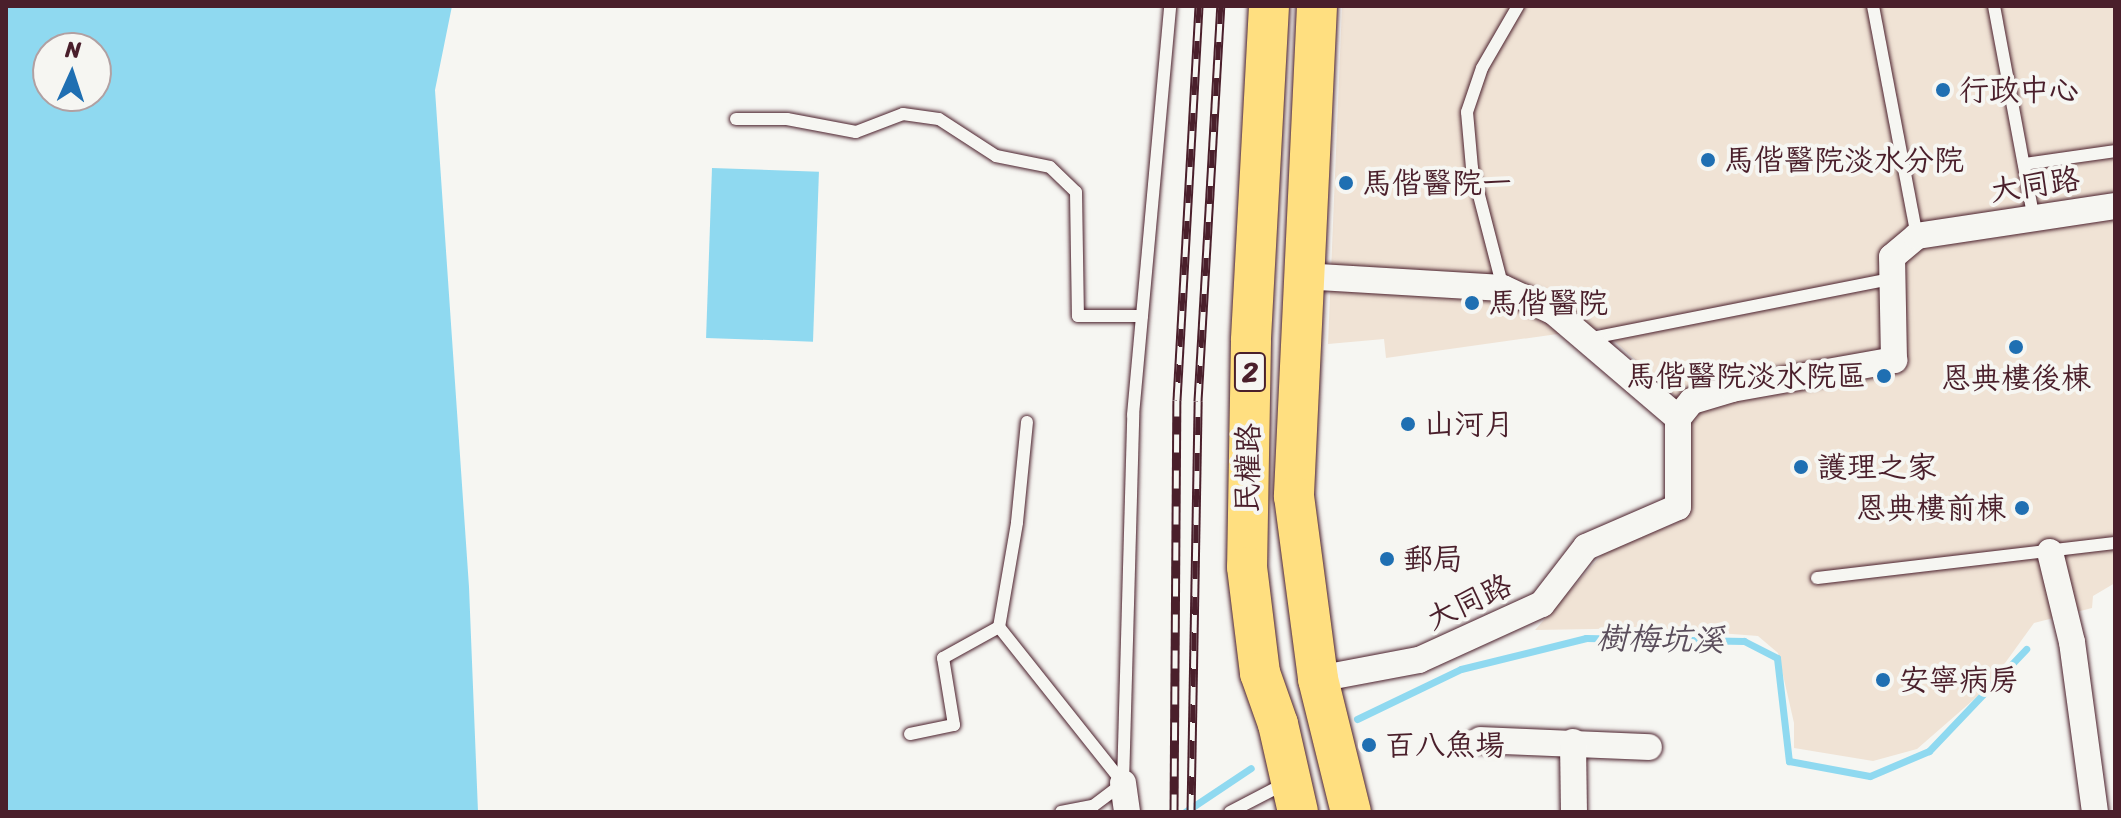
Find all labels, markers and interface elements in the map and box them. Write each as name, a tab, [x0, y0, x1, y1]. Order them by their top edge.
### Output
text: N	[65, 30, 82, 69]
north arrow	[32, 32, 112, 112]
place label: 行政中心	[1959, 72, 2079, 108]
marker: 行政中心	[1934, 81, 1952, 99]
place label: 馬偕醫院淡水分院	[1724, 142, 1964, 178]
marker: 馬偕醫院淡水分院	[1699, 151, 1717, 169]
street label: 大同路	[1988, 161, 2082, 209]
place label: 馬偕醫院一	[1362, 165, 1512, 201]
marker: 馬偕醫院一	[1337, 174, 1355, 192]
place label: 馬偕醫院	[1488, 285, 1608, 321]
marker: 馬偕醫院	[1463, 294, 1481, 312]
marker: 恩典樓後棟	[2007, 338, 2025, 356]
road number: 2	[1232, 348, 1268, 396]
place label: 馬偕醫院淡水院區	[1626, 358, 1866, 394]
place label: 恩典樓後棟	[1941, 360, 2091, 396]
marker: 馬偕醫院淡水院區	[1873, 365, 1895, 387]
place label: 山河月	[1424, 406, 1514, 442]
marker: 山河月	[1399, 415, 1417, 433]
street label: 民權路	[1229, 423, 1267, 513]
place label: 護理之家	[1817, 449, 1937, 485]
marker: 護理之家	[1792, 458, 1810, 476]
place label: 恩典樓前棟	[1856, 490, 2006, 526]
marker: 恩典樓前棟	[2013, 499, 2031, 517]
place label: 郵局	[1403, 541, 1463, 577]
marker: 郵局	[1378, 550, 1396, 568]
street label: 大同路	[1421, 567, 1517, 637]
water label: 樹梅坑溪	[1596, 620, 1724, 660]
place label: 安寧病房	[1899, 662, 2019, 698]
marker: 安寧病房	[1874, 671, 1892, 689]
place label: 百八魚場	[1385, 727, 1505, 763]
marker: 百八魚場	[1360, 736, 1378, 754]

